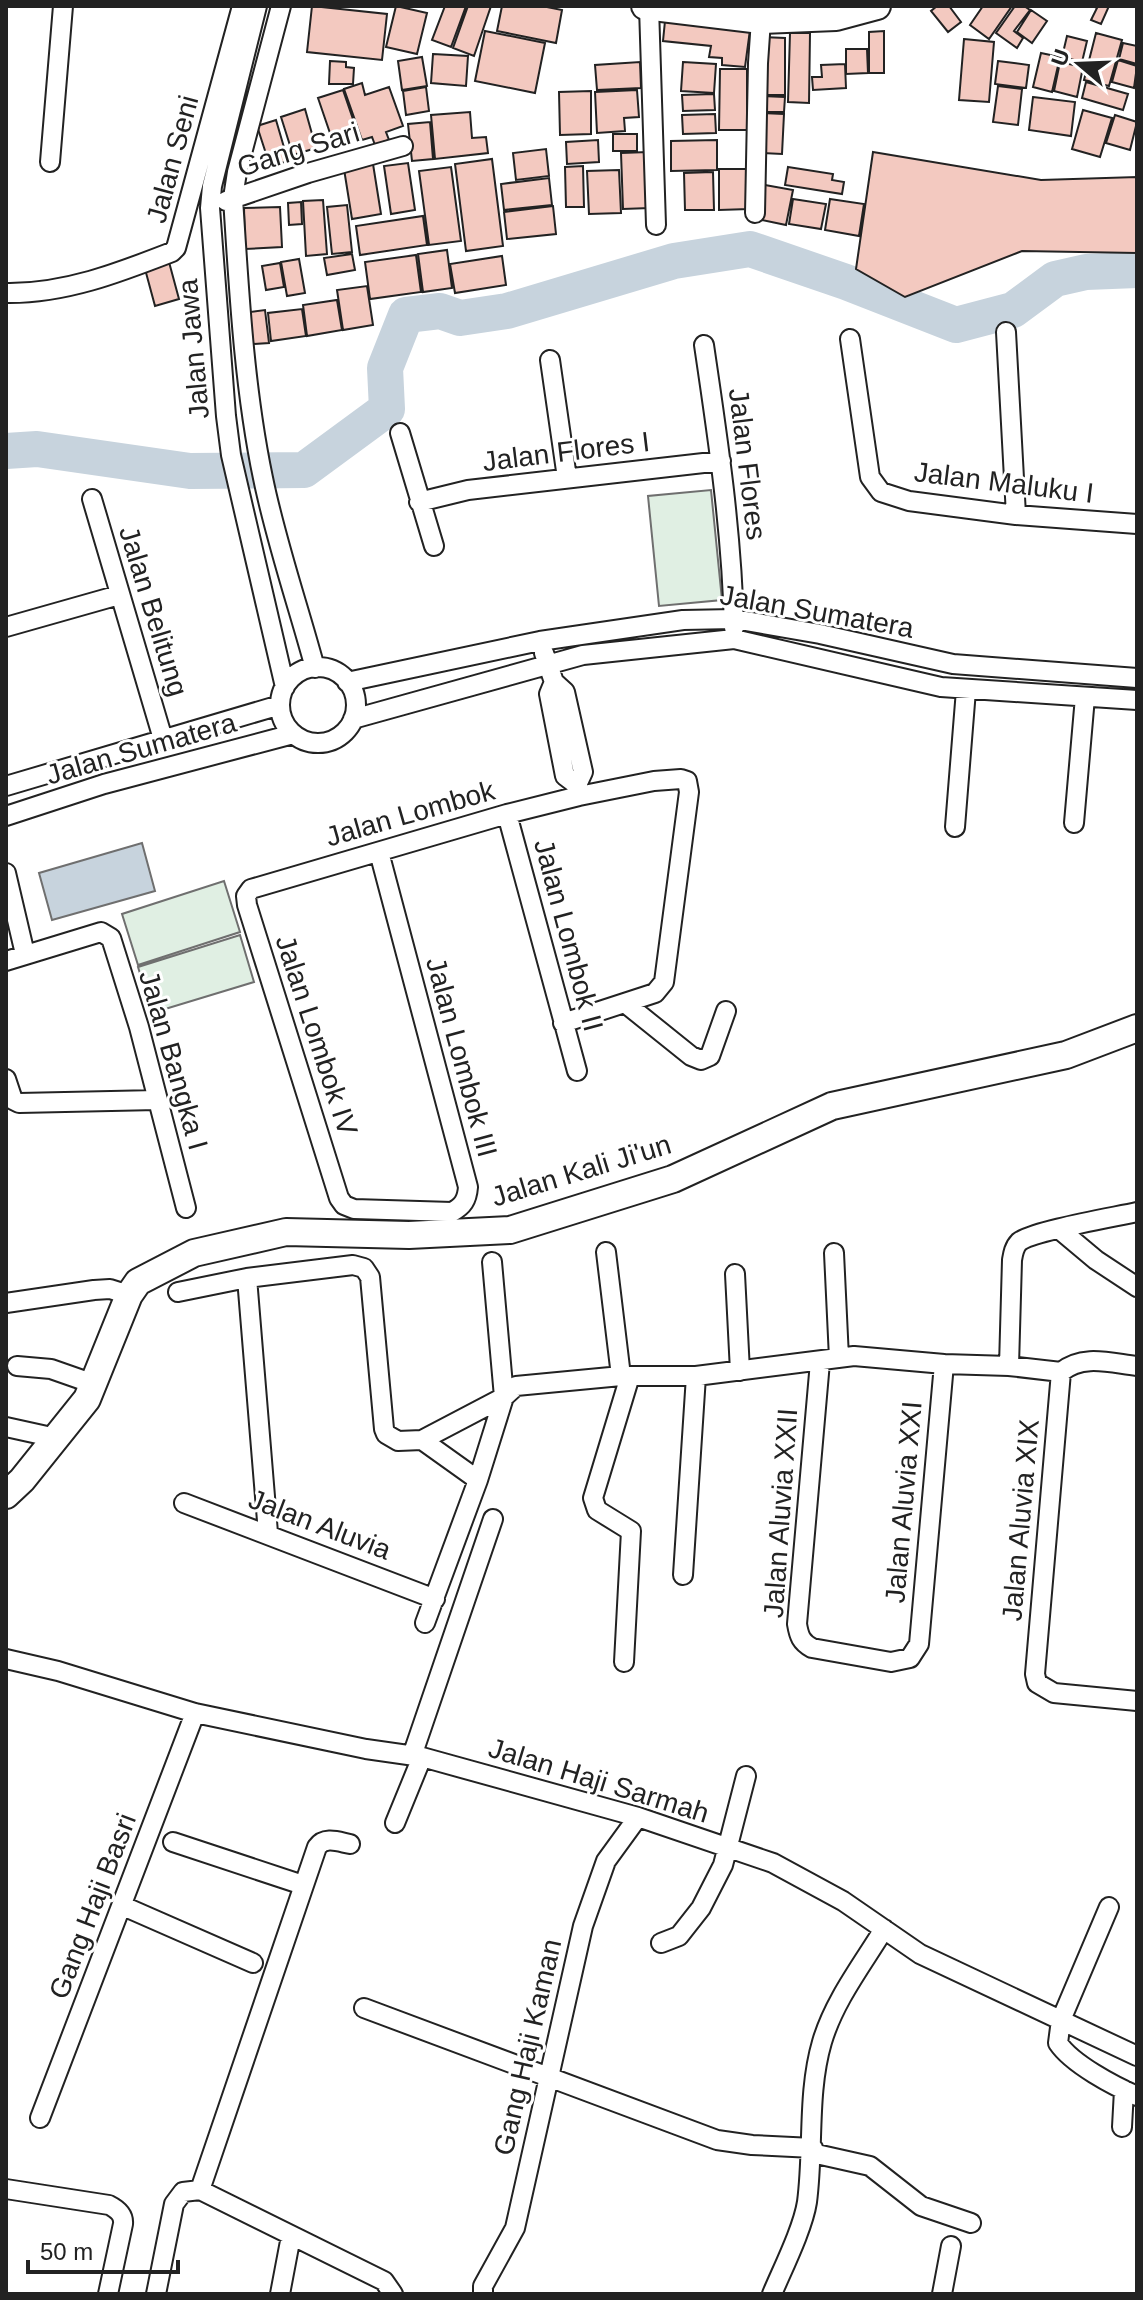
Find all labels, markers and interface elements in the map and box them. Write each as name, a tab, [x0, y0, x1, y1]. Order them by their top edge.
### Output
north arrow	[1039, 24, 1119, 104]
text: U	[1046, 46, 1075, 69]
street label: Jalan Seni	[141, 92, 204, 226]
street label: Gang Sari	[233, 116, 363, 183]
street label: Jalan Jawa	[172, 277, 215, 420]
street label: Jalan Flores	[723, 386, 772, 542]
street label: Jalan Flores I	[481, 426, 651, 477]
street label: Jalan Maluku I	[912, 456, 1095, 509]
street label: Jalan Belitung	[113, 523, 194, 700]
street label: Jalan Sumatera	[718, 579, 917, 644]
street label: Jalan Sumatera	[43, 706, 240, 790]
street label: Jalan Lombok	[322, 774, 499, 852]
street label: Jalan Lombok II	[528, 836, 609, 1035]
street label: Jalan Lombok IV	[270, 931, 364, 1139]
street label: Jalan Lombok III	[420, 954, 503, 1160]
street label: Jalan Bangka I	[133, 967, 214, 1153]
street label: Jalan Kali Ji'un	[488, 1128, 675, 1212]
street label: Jalan Aluvia XXI	[879, 1400, 928, 1604]
street label: Jalan Aluvia XXII	[758, 1407, 803, 1619]
street label: Jalan Aluvia XIX	[996, 1418, 1045, 1622]
street label: Jalan Aluvia	[245, 1483, 396, 1566]
street label: Jalan Haji Sarmah	[485, 1732, 713, 1829]
street label: Gang Haji Basri	[43, 1809, 142, 2003]
street label: Gang Haji Kaman	[488, 1936, 567, 2158]
scale bar	[28, 2224, 178, 2274]
text: 50 m	[40, 2238, 93, 2265]

